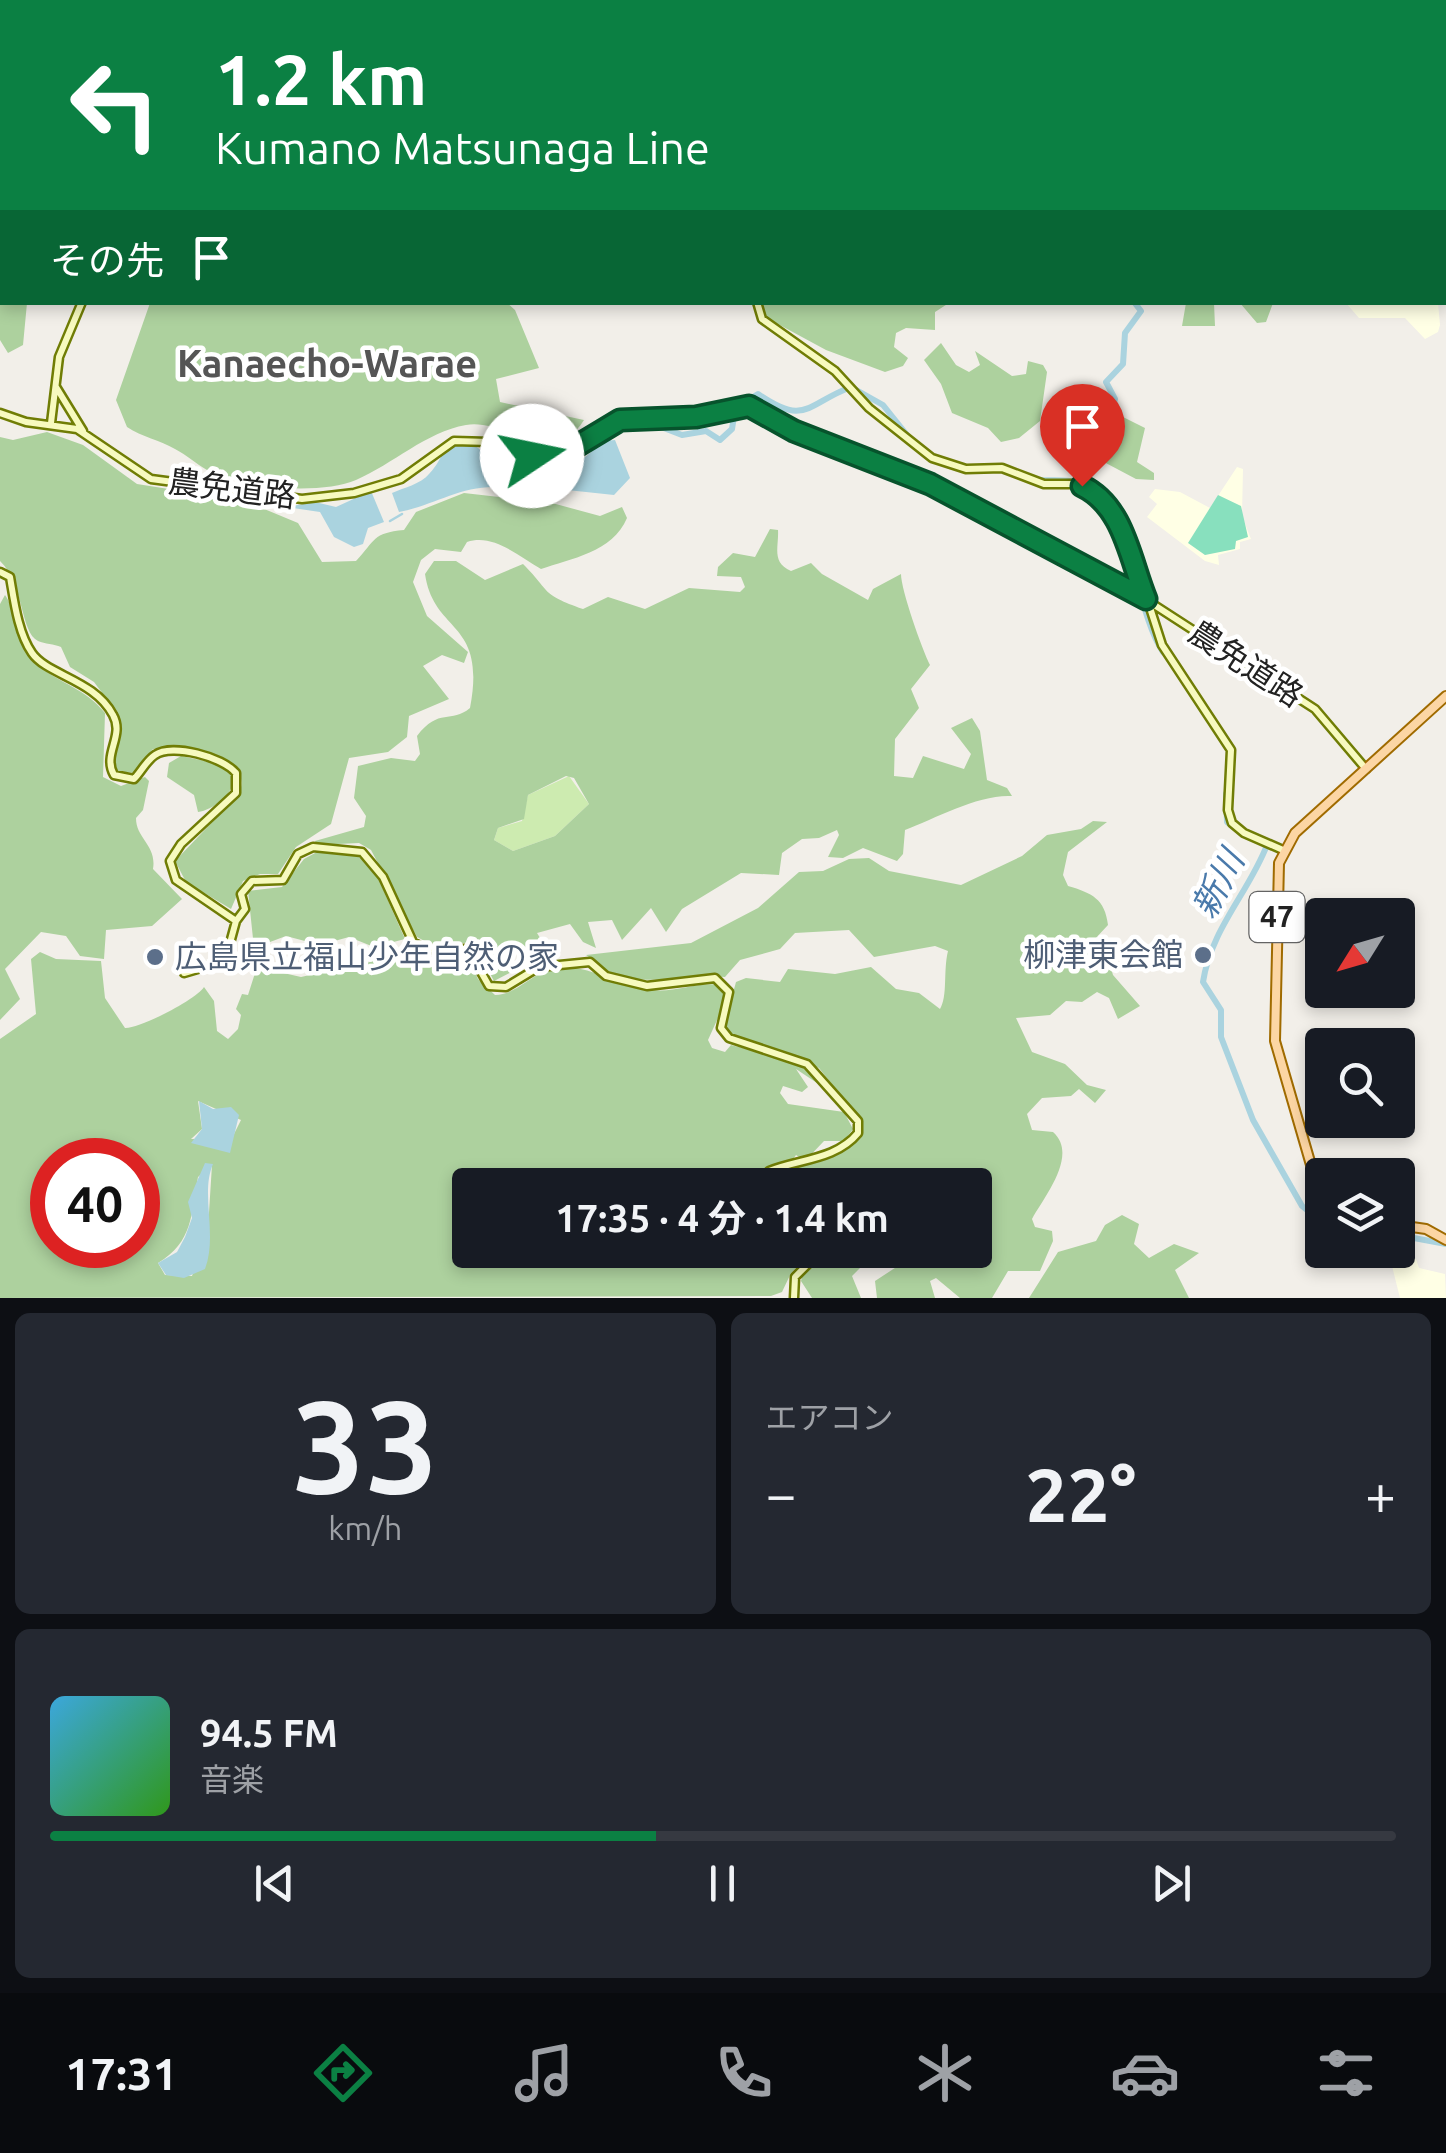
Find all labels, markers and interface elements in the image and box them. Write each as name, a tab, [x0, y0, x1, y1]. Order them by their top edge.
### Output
icon: left	[50, 40, 180, 170]
text: 1.2 km	[215, 40, 427, 118]
text: Kumano Matsunaga Line	[215, 122, 710, 173]
icon: arrive	[184, 230, 239, 285]
text: その先	[50, 239, 164, 281]
district label: Kanaecho-Warae	[177, 342, 477, 384]
pin	[1040, 384, 1125, 487]
icon: arrive	[1055, 399, 1110, 454]
position arrow	[480, 404, 584, 508]
street label: 農免道路	[166, 462, 298, 514]
street label: 農免道路	[1183, 613, 1310, 713]
water label: 新川	[1183, 840, 1253, 924]
road number: 47	[1250, 892, 1304, 942]
north arrow	[1305, 898, 1415, 1008]
map controls	[1305, 898, 1415, 1268]
place label: 柳津東会館	[1023, 936, 1183, 972]
place label: 広島県立福山少年自然の家	[175, 938, 559, 974]
marker: 柳津東会館	[1192, 944, 1214, 966]
marker: 広島県立福山少年自然の家	[144, 946, 166, 968]
button: search	[1305, 1028, 1415, 1138]
speed limit sign: 40	[30, 1138, 160, 1268]
button: layers	[1305, 1158, 1415, 1268]
text: 17:35 · 4 分 · 1.4 km	[555, 1197, 889, 1239]
text: 33	[292, 1372, 439, 1518]
text: エアコン	[766, 1399, 894, 1435]
text: 22°	[1025, 1452, 1136, 1536]
text: −	[766, 1463, 797, 1524]
text: +	[1365, 1463, 1396, 1524]
text: km/h	[328, 1510, 402, 1546]
text: 94.5 FM	[200, 1712, 338, 1754]
text: 音楽	[200, 1761, 264, 1797]
icon: previous	[247, 1856, 302, 1911]
icon: pause	[695, 1856, 750, 1911]
icon: next	[1144, 1856, 1199, 1911]
icon: directions	[308, 2038, 378, 2108]
icon: music	[509, 2038, 579, 2108]
icon: phone	[709, 2038, 779, 2108]
icon: climate	[910, 2038, 980, 2108]
icon: car	[1110, 2038, 1180, 2108]
icon: filters	[1311, 2038, 1381, 2108]
text: 17:31	[65, 2048, 178, 2099]

